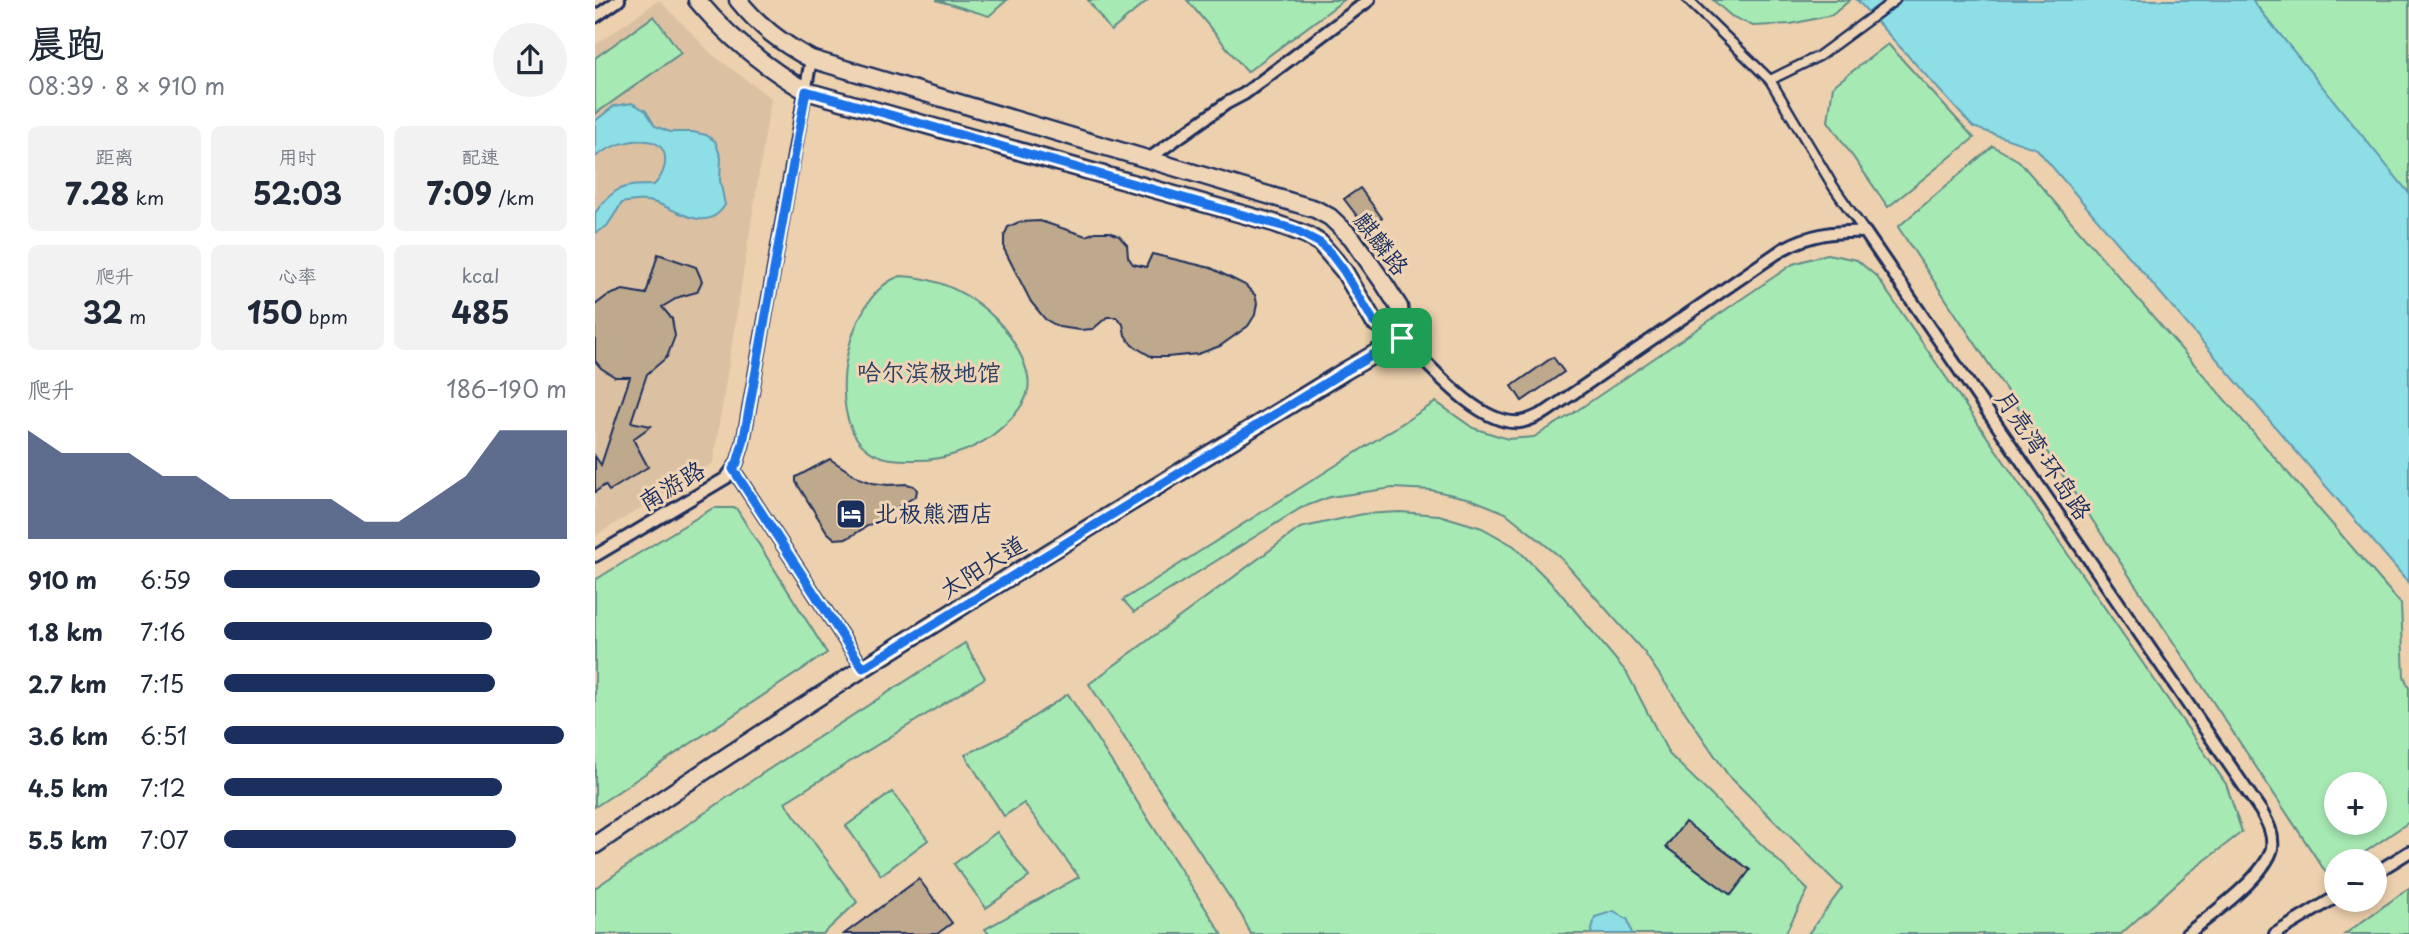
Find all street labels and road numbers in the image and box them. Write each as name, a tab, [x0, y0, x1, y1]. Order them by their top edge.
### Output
street label: 麒麟路	[1346, 203, 1419, 282]
street label: 月亮湾·环岛路	[1988, 381, 2102, 526]
street label: 南游路	[631, 450, 711, 518]
street label: 太阳大道	[932, 525, 1032, 606]

